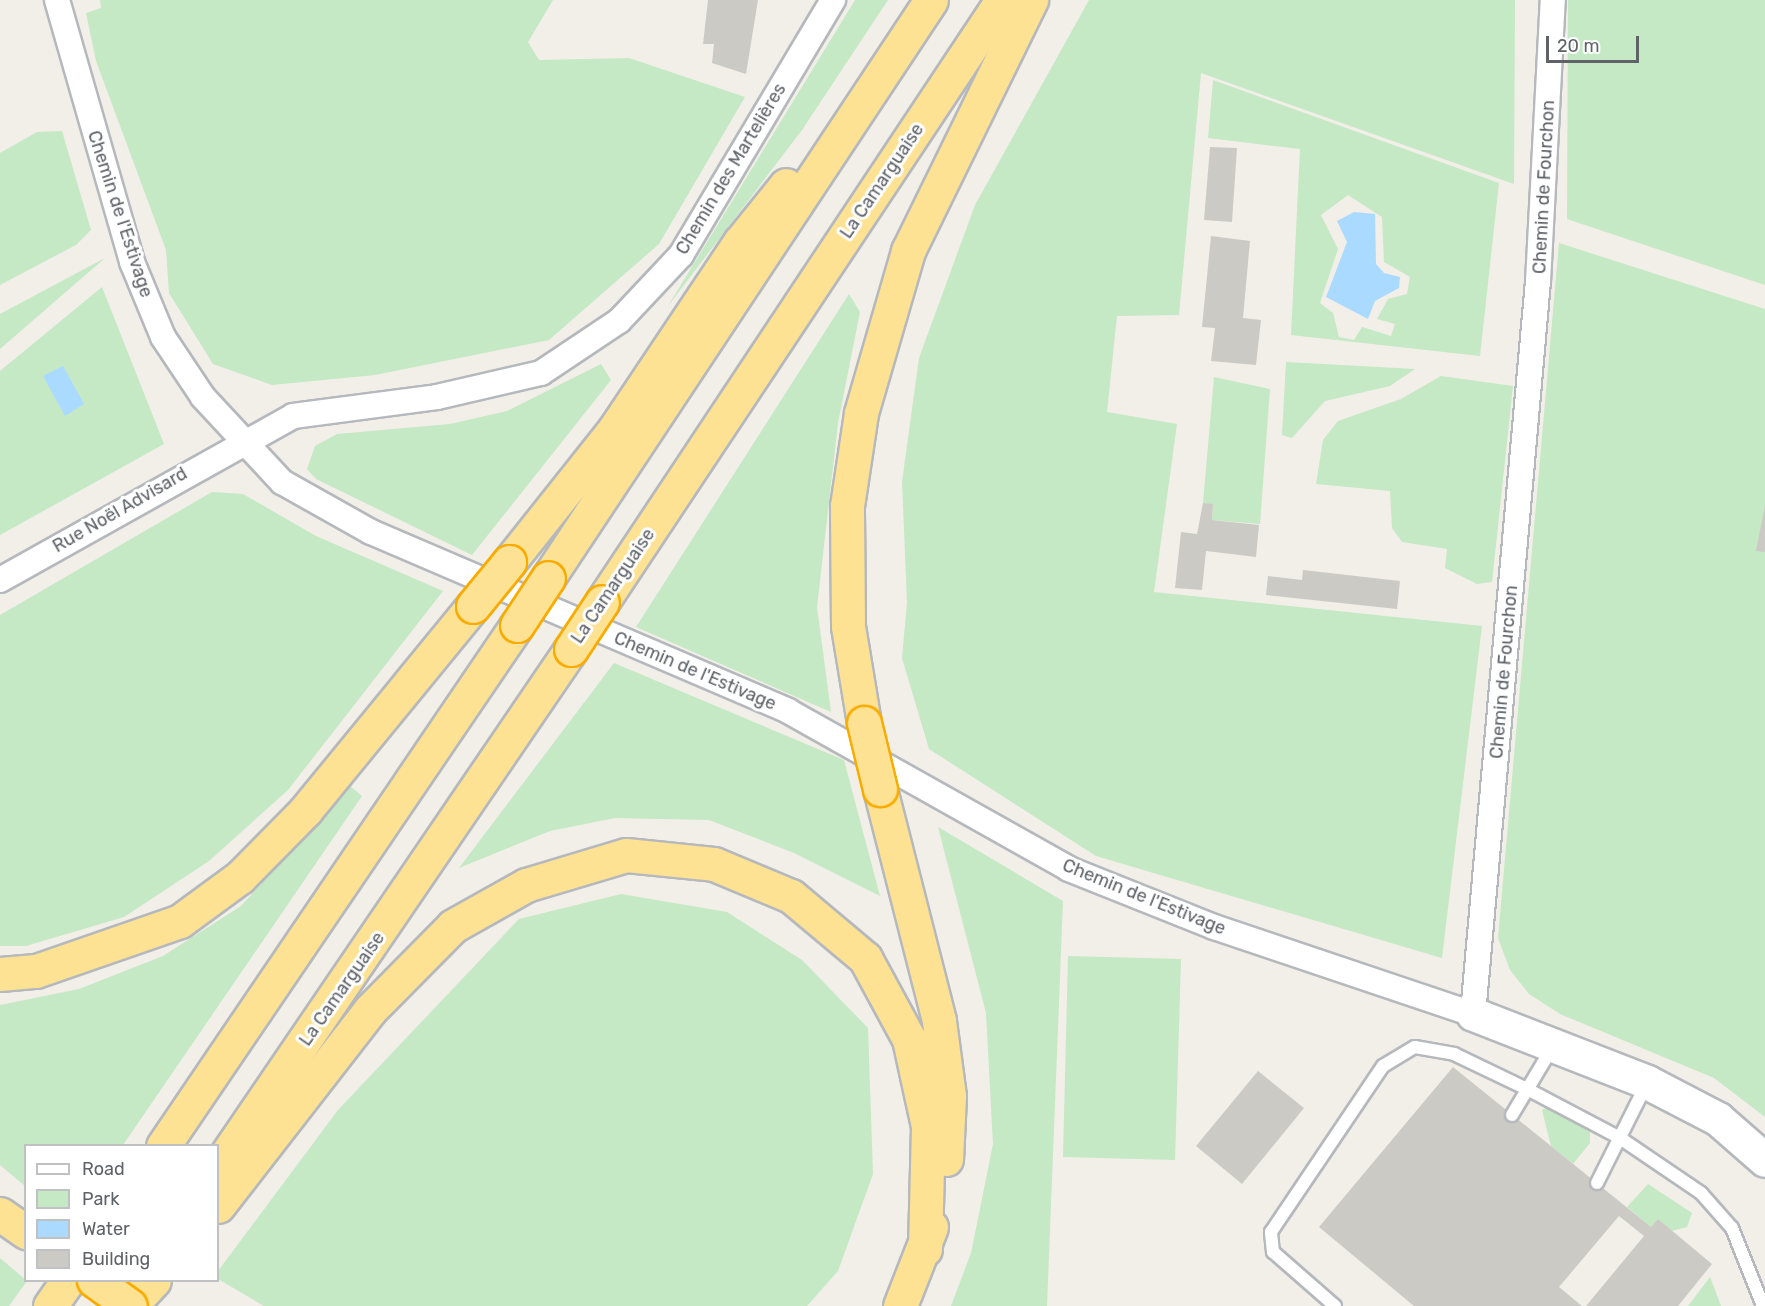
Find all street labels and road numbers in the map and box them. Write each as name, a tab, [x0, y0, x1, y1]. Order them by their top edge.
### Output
street label: Chemin des Martelières	[671, 79, 791, 259]
street label: Chemin de Fourchon	[1529, 99, 1559, 275]
street label: La Camarguaise	[836, 119, 928, 243]
street label: Chemin de l'Estivage	[83, 128, 157, 300]
street label: Rue Noël Advisard	[49, 463, 191, 557]
street label: La Camarguaise	[567, 524, 659, 648]
street label: Chemin de Fourchon	[1486, 584, 1522, 760]
street label: Chemin de l'Estivage	[611, 627, 779, 715]
street label: Chemin de l'Estivage	[1059, 854, 1229, 940]
street label: La Camarguaise	[295, 928, 389, 1050]

